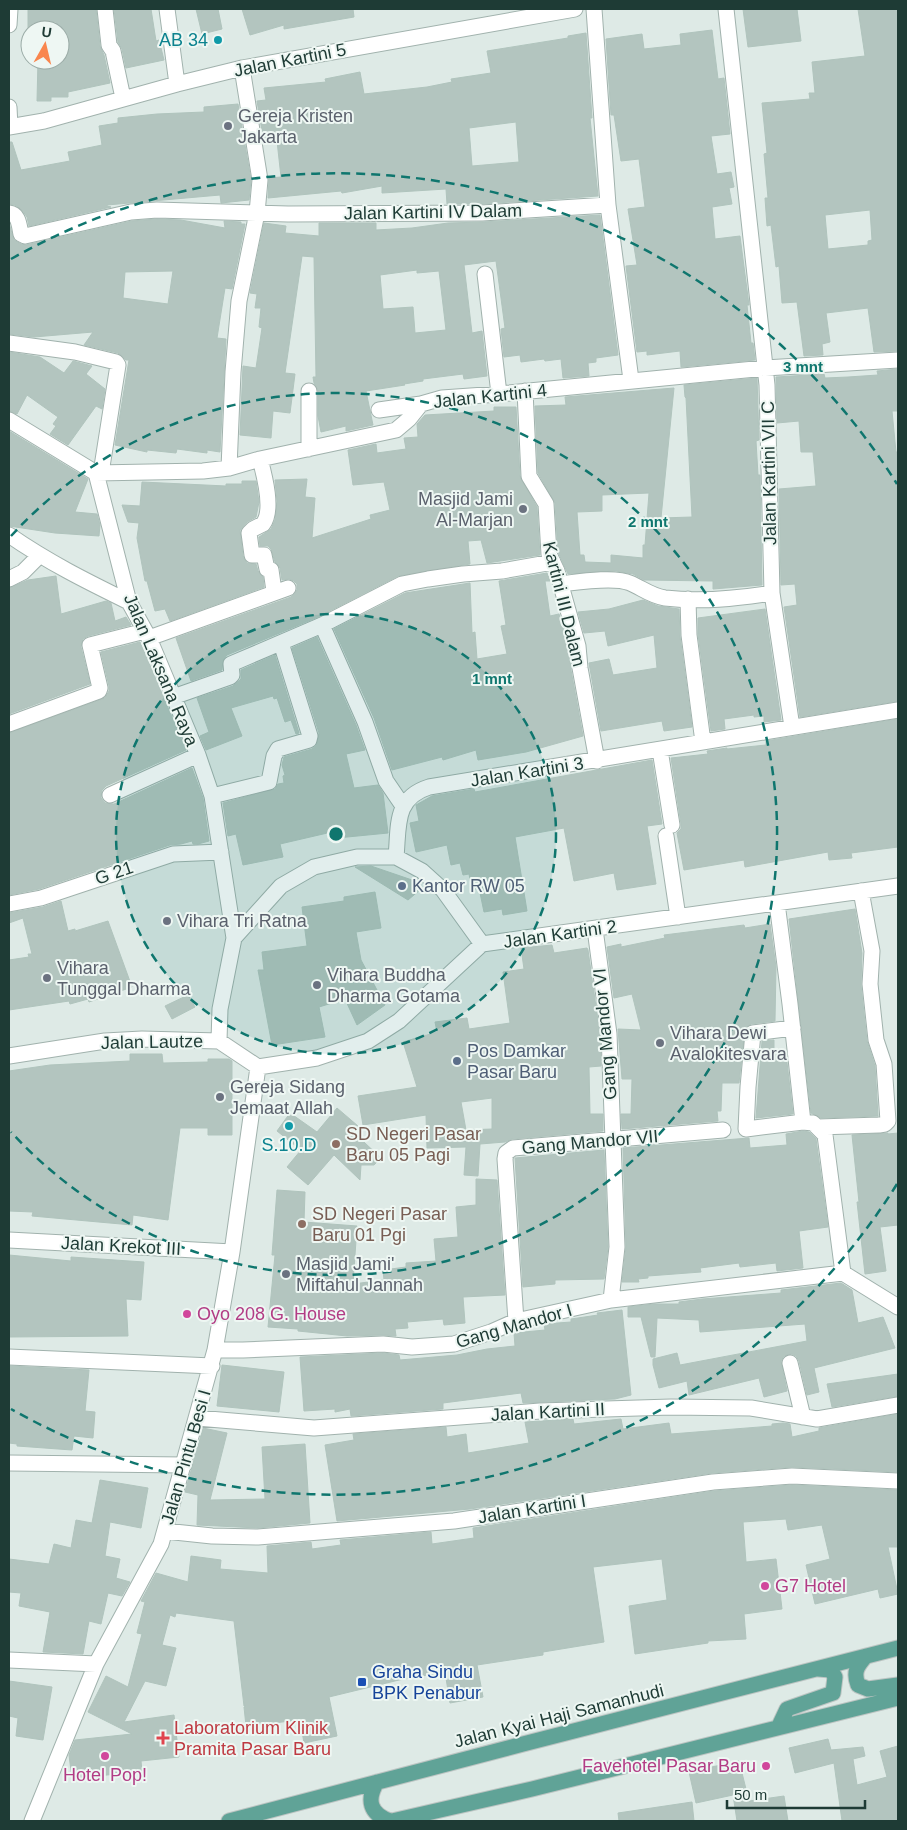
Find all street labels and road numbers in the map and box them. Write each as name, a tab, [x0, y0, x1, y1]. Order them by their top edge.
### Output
street label: Jalan Kartini 5	[232, 39, 348, 81]
street label: Jalan Kartini IV Dalam	[344, 200, 522, 224]
street label: Jalan Kartini 4	[432, 380, 548, 412]
street label: Jalan Kartini VII C	[758, 401, 780, 545]
street label: Kartini III Dalam	[539, 539, 589, 669]
street label: Jalan Laksana Raya	[120, 591, 202, 750]
street label: Jalan Kartini 3	[469, 753, 585, 791]
street label: G 21	[92, 857, 136, 889]
street label: Jalan Kartini 2	[502, 916, 618, 952]
street label: Gang Mandor VI	[589, 967, 621, 1101]
street label: Jalan Lautze	[101, 1031, 203, 1053]
street label: Gang Mandor VII	[521, 1126, 659, 1158]
street label: Jalan Krekot III	[61, 1233, 181, 1259]
street label: Gang Mandor I	[454, 1300, 574, 1352]
street label: Jalan Pintu Besi I	[157, 1387, 215, 1527]
street label: Jalan Kartini II	[491, 1399, 605, 1425]
street label: Jalan Kartini I	[477, 1491, 587, 1527]
street label: Jalan Kyai Haji Samanhudi	[452, 1680, 666, 1752]

